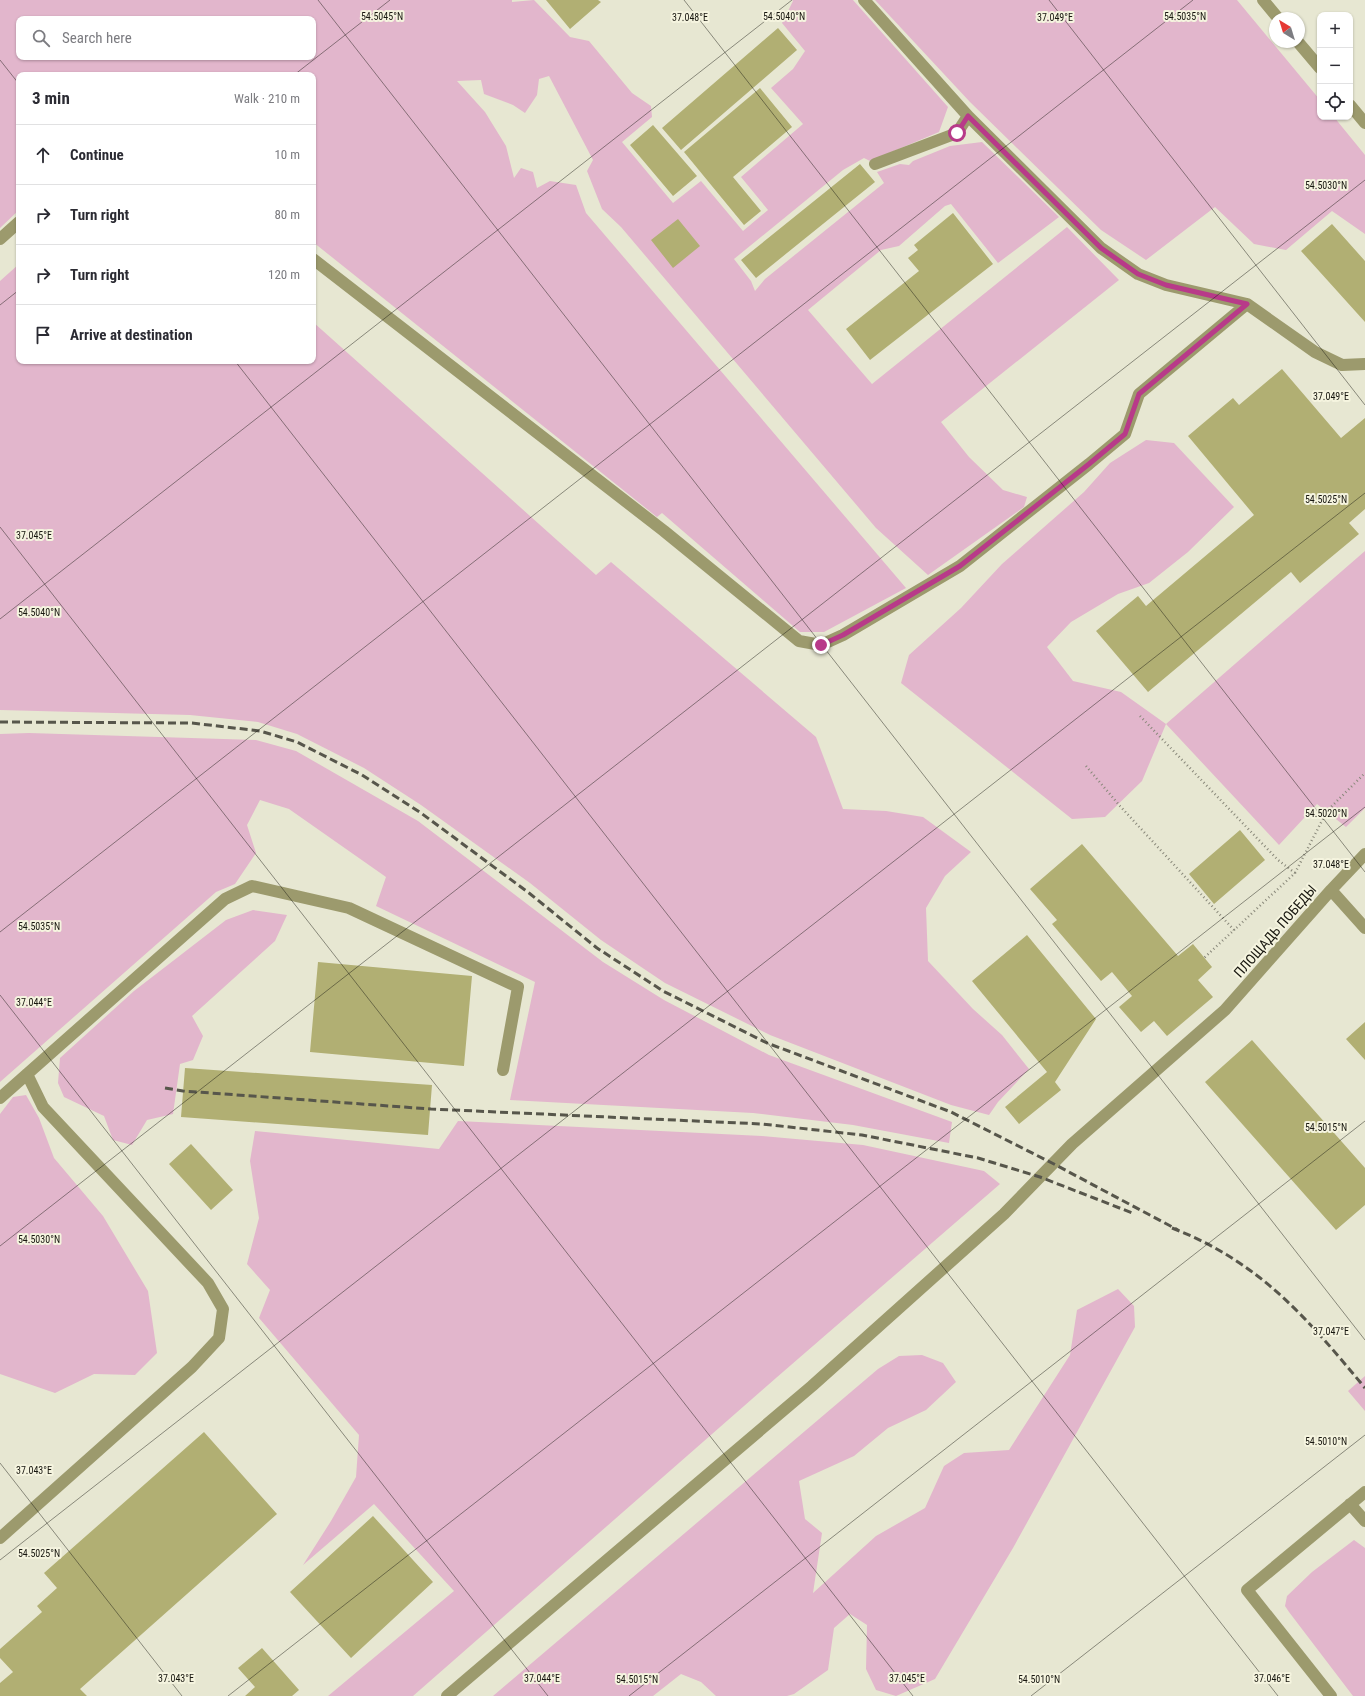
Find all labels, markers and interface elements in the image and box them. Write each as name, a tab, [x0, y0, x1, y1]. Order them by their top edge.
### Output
text: 54.5045°N	[361, 11, 403, 22]
text: 54.5040°N	[763, 11, 805, 22]
text: 54.5035°N	[1164, 11, 1206, 22]
text: 37.048°E	[672, 12, 708, 23]
text: 37.049°E	[1037, 12, 1073, 23]
north arrow	[1269, 12, 1305, 48]
map controls	[1317, 12, 1353, 120]
button: +	[1317, 12, 1353, 48]
search box	[16, 16, 316, 60]
icon: search	[30, 27, 52, 49]
text: Search here	[62, 29, 132, 47]
button: −	[1317, 48, 1353, 84]
button: locate	[1317, 84, 1353, 120]
text: 3 min	[32, 88, 70, 108]
text: Walk · 210 m	[234, 91, 300, 106]
route start	[948, 124, 966, 142]
icon: ahead	[32, 144, 54, 166]
text: Continue	[70, 146, 124, 164]
text: 10 m	[274, 147, 300, 162]
text: 54.5030°N	[1305, 180, 1347, 191]
icon: right	[32, 204, 54, 226]
text: Turn right	[70, 206, 129, 224]
text: 80 m	[274, 207, 300, 222]
icon: right	[32, 264, 54, 286]
text: Turn right	[70, 266, 129, 284]
text: 120 m	[268, 267, 300, 282]
icon: arrive	[32, 324, 54, 346]
text: Arrive at destination	[70, 326, 193, 344]
text: 37.049°E	[1313, 391, 1349, 402]
text: 54.5025°N	[1305, 494, 1347, 505]
text: 37.045°E	[16, 530, 52, 541]
text: 54.5040°N	[18, 607, 60, 618]
route end	[812, 636, 830, 654]
text: 54.5020°N	[1305, 808, 1347, 819]
text: 37.048°E	[1313, 859, 1349, 870]
street label: ПЛОЩАДЬ ПОБЕДЫ	[1230, 881, 1320, 981]
text: 54.5035°N	[18, 921, 60, 932]
text: 37.044°E	[16, 997, 52, 1008]
text: 54.5015°N	[1305, 1122, 1347, 1133]
text: 54.5030°N	[18, 1234, 60, 1245]
text: 37.047°E	[1313, 1326, 1349, 1337]
text: 54.5010°N	[1305, 1436, 1347, 1447]
text: 37.043°E	[16, 1465, 52, 1476]
text: 54.5025°N	[18, 1548, 60, 1559]
text: 37.043°E	[158, 1673, 194, 1684]
text: 37.044°E	[524, 1673, 560, 1684]
text: 37.045°E	[889, 1673, 925, 1684]
text: 37.046°E	[1254, 1673, 1290, 1684]
text: 54.5015°N	[616, 1674, 658, 1685]
text: 54.5010°N	[1018, 1674, 1060, 1685]

